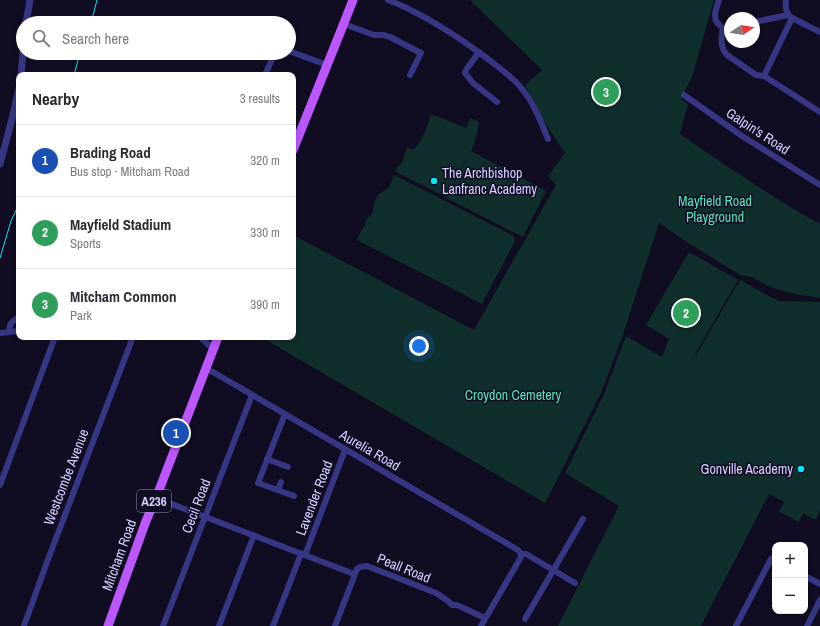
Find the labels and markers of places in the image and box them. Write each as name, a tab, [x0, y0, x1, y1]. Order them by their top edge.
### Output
pin: 3	[593, 77, 619, 107]
place label: The Archbishop Lanfranc Academy	[442, 164, 537, 198]
marker: The Archbishop Lanfranc Academy	[429, 176, 439, 186]
pin: 2	[673, 298, 699, 328]
pin: 1	[163, 418, 189, 448]
place label: Gonville Academy	[700, 460, 793, 478]
marker: Gonville Academy	[796, 464, 806, 474]

